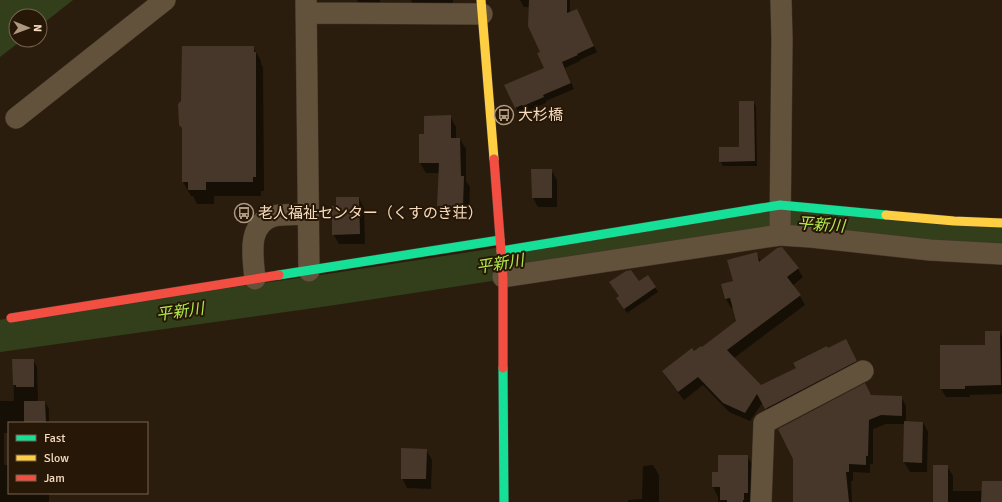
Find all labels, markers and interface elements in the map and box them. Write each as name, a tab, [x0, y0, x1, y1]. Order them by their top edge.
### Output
north arrow	[8, 8, 48, 48]
text: N	[31, 24, 44, 32]
bus stop icon: 大杉橋	[493, 104, 515, 126]
place label: 大杉橋	[518, 106, 563, 124]
bus stop icon: 老人福祉センター（くすのき荘）	[233, 202, 255, 224]
place label: 老人福祉センター（くすのき荘）	[258, 204, 483, 222]
water label: 平新川	[796, 213, 848, 237]
water label: 平新川	[475, 250, 527, 278]
water label: 平新川	[155, 298, 207, 325]
legend	[8, 422, 148, 494]
text: Fast	[44, 431, 65, 446]
text: Slow	[44, 451, 69, 466]
text: Jam	[44, 471, 65, 486]

